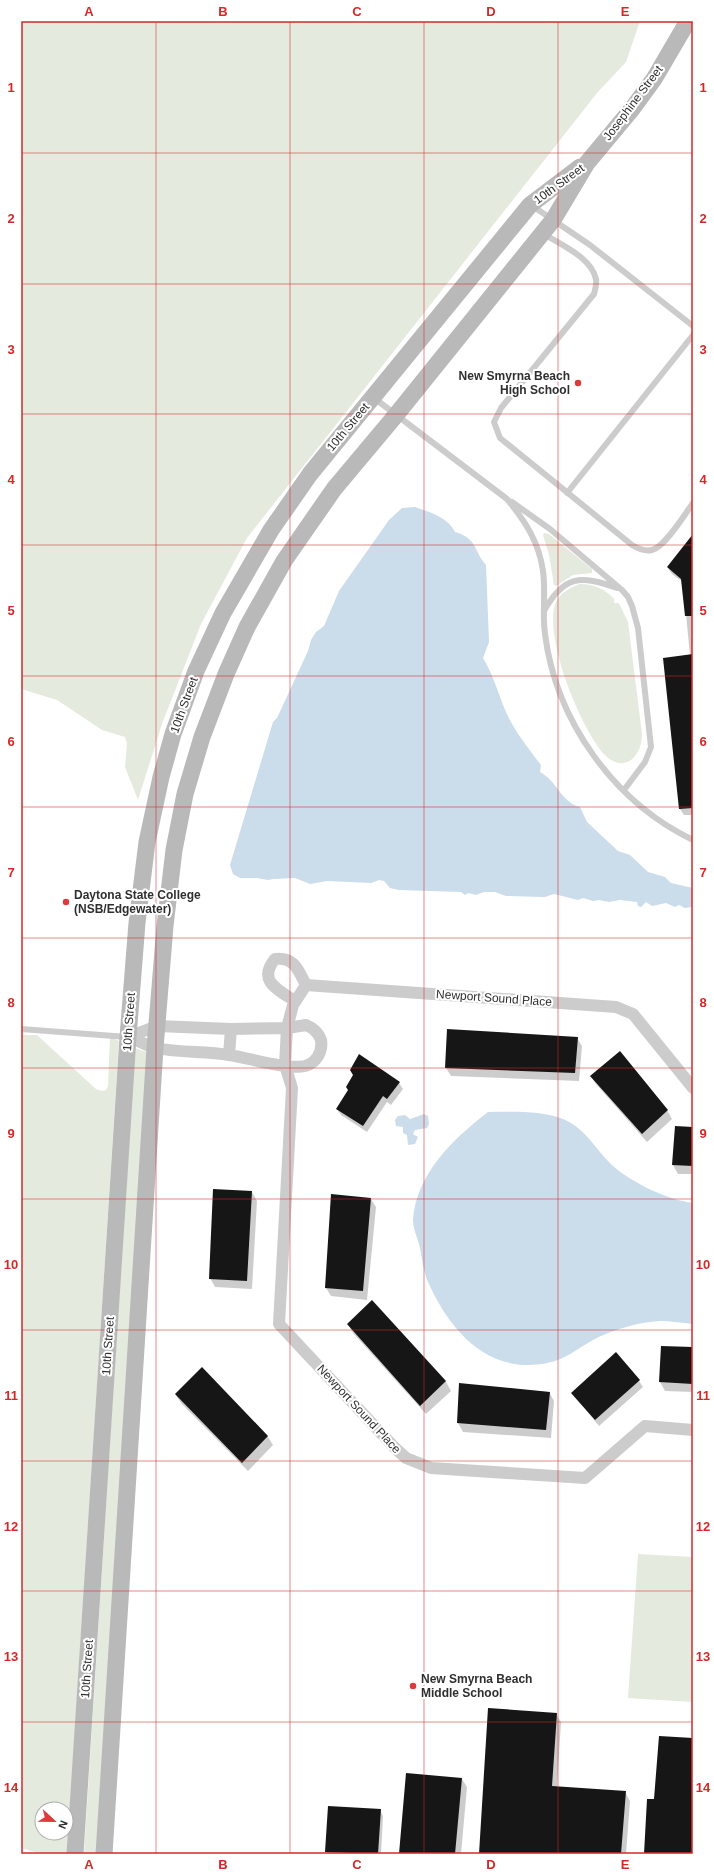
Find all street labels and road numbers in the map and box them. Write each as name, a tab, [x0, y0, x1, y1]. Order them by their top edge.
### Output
street label: Josephine Street	[600, 62, 666, 143]
street label: 10th Street	[531, 161, 587, 207]
street label: 10th Street	[324, 400, 373, 454]
street label: 10th Street	[167, 674, 201, 735]
street label: Newport Sound Place	[436, 987, 553, 1009]
street label: 10th Street	[120, 992, 138, 1052]
street label: 10th Street	[99, 1316, 117, 1376]
street label: Newport Sound Place	[314, 1362, 404, 1456]
street label: 10th Street	[78, 1639, 96, 1699]

